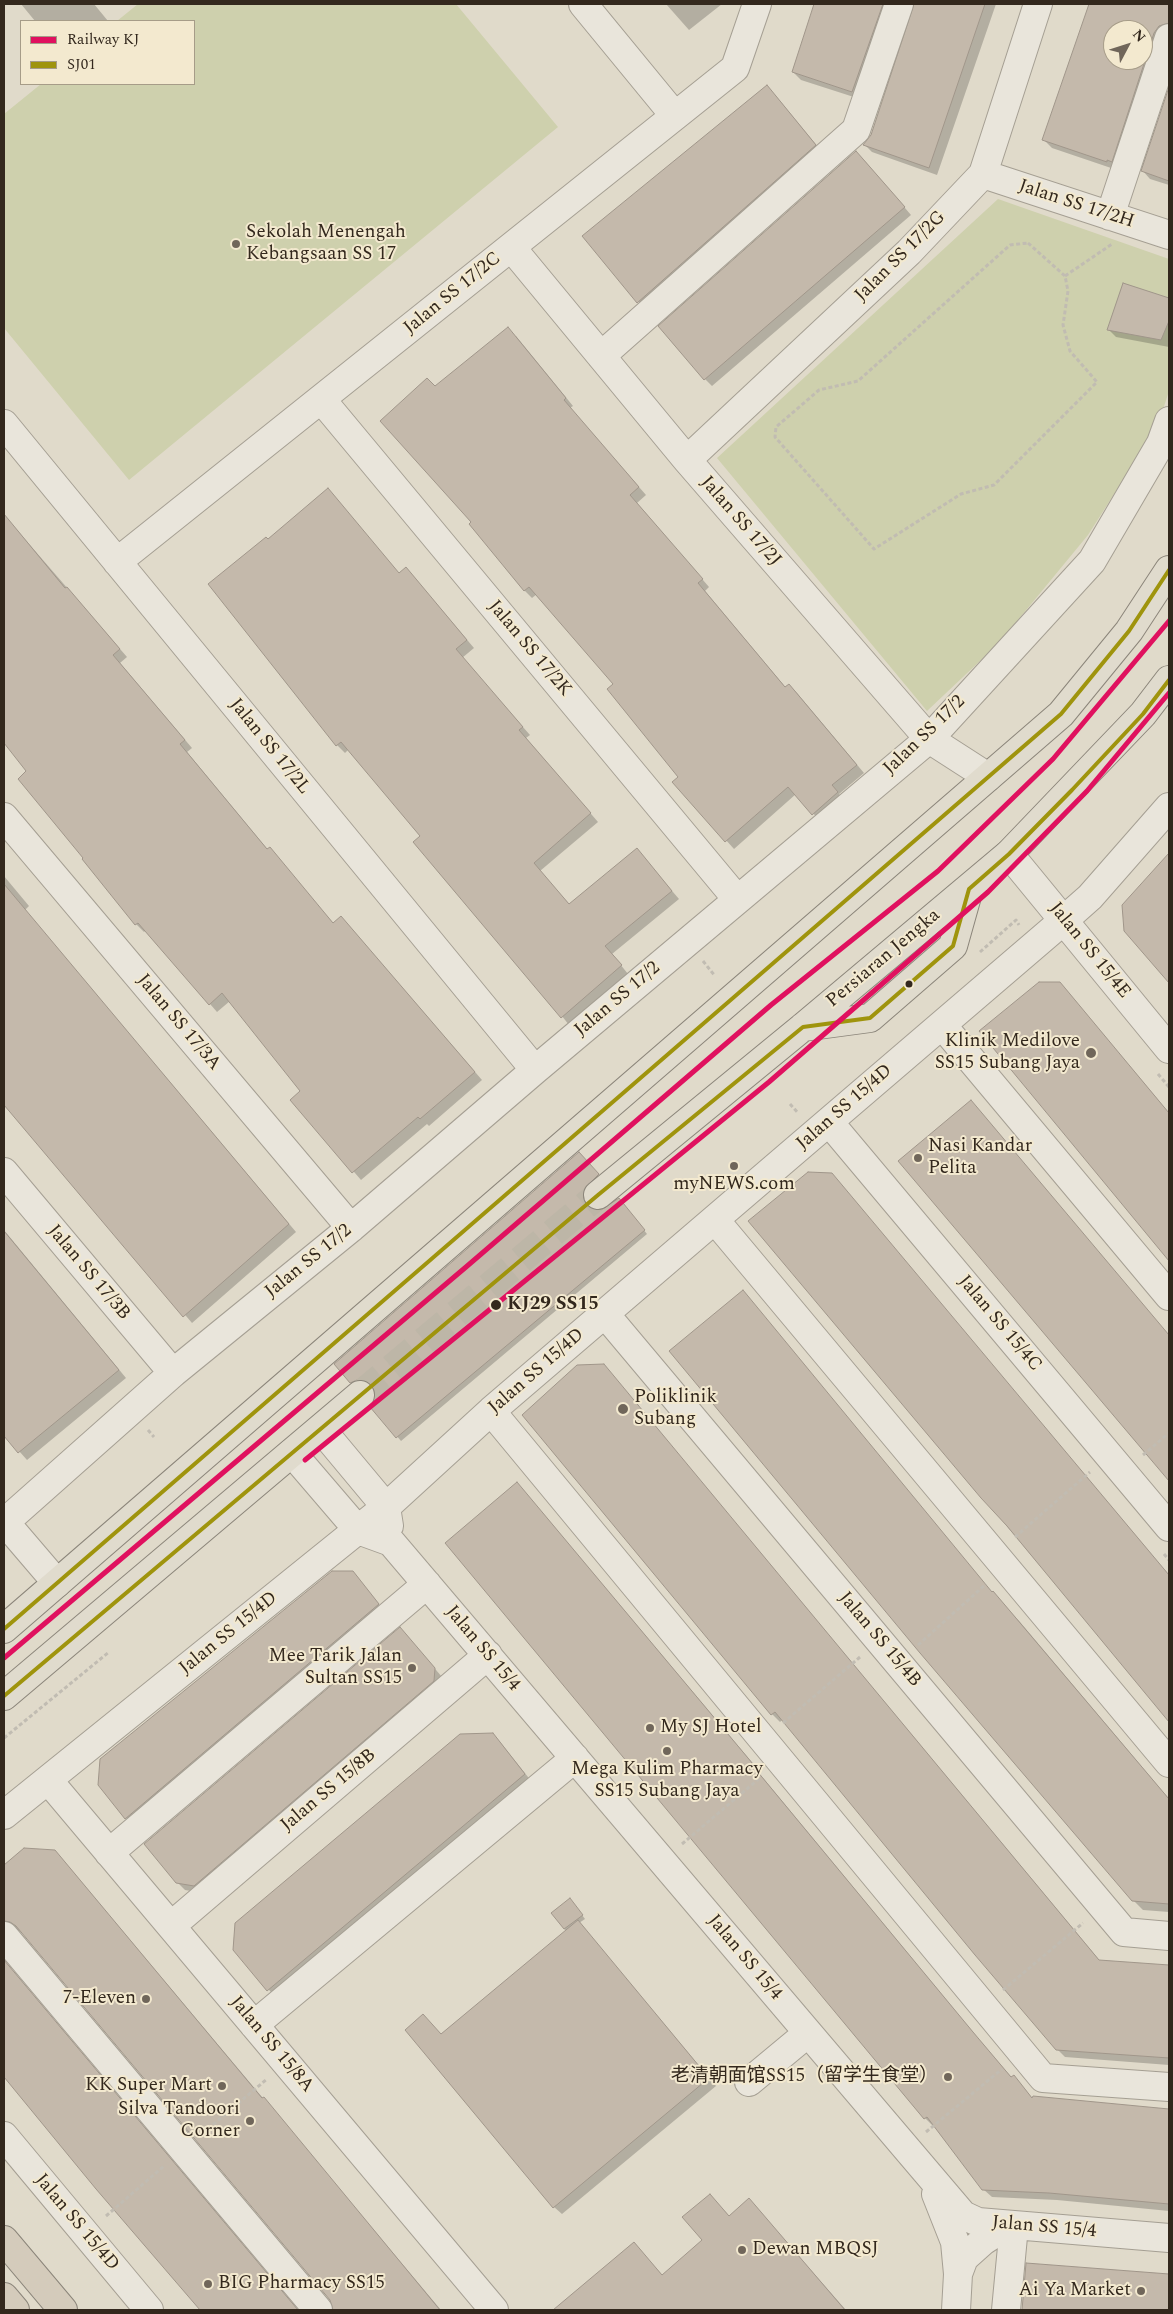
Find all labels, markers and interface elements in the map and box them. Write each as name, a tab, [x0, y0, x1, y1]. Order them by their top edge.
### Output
legend	[20, 20, 195, 85]
north arrow	[1103, 20, 1153, 70]
text: N	[1127, 25, 1151, 47]
text: Railway KJ	[67, 28, 140, 51]
text: SJ01	[67, 53, 96, 76]
street label: Jalan SS 17/2H	[1015, 176, 1137, 234]
street label: Jalan SS 17/2G	[851, 207, 951, 307]
place label: Sekolah Menengah Kebangsaan SS 17	[246, 222, 406, 266]
marker: Sekolah Menengah Kebangsaan SS 17	[230, 238, 242, 250]
street label: Jalan SS 17/2C	[400, 248, 506, 340]
street label: Jalan SS 17/2J	[695, 472, 785, 572]
street label: Jalan SS 17/2K	[482, 596, 576, 702]
street label: Jalan SS 17/2	[879, 691, 971, 781]
street label: Jalan SS 17/2L	[223, 694, 315, 800]
street label: Jalan SS 15/4E	[1043, 898, 1135, 1004]
street label: Persiaran Jengka	[822, 905, 946, 1013]
street label: Jalan SS 17/2	[570, 958, 666, 1042]
street label: Jalan SS 17/3A	[131, 970, 225, 1076]
unlabelled marker	[904, 979, 914, 989]
place label: Klinik Medilove SS15 Subang Jaya	[935, 1031, 1080, 1075]
marker: Klinik Medilove SS15 Subang Jaya	[1084, 1046, 1098, 1060]
street label: Jalan SS 15/4D	[792, 1060, 898, 1156]
place label: Nasi Kandar Pelita	[928, 1136, 1032, 1180]
marker: Nasi Kandar Pelita	[912, 1152, 924, 1164]
marker: myNEWS.com	[728, 1160, 740, 1172]
place label: myNEWS.com	[673, 1174, 795, 1196]
street label: Jalan SS 17/2	[261, 1220, 357, 1304]
street label: Jalan SS 17/3B	[42, 1221, 134, 1325]
street label: Jalan SS 15/4C	[952, 1271, 1046, 1377]
place label: KJ29 SS15	[507, 1294, 599, 1316]
marker: KJ29 SS15	[489, 1298, 503, 1312]
street label: Jalan SS 15/4D	[484, 1324, 590, 1420]
place label: Poliklinik Subang	[634, 1387, 717, 1431]
marker: Poliklinik Subang	[616, 1402, 630, 1416]
street label: Jalan SS 15/4D	[175, 1587, 283, 1681]
street label: Jalan SS 15/4B	[833, 1588, 925, 1692]
street label: Jalan SS 15/4	[440, 1601, 524, 1697]
place label: Mee Tarik Jalan Sultan SS15	[268, 1646, 402, 1690]
marker: Mee Tarik Jalan Sultan SS15	[406, 1662, 418, 1674]
place label: My SJ Hotel	[660, 1717, 761, 1739]
marker: My SJ Hotel	[644, 1722, 656, 1734]
street label: Jalan SS 15/8B	[277, 1745, 381, 1837]
marker: Mega Kulim Pharmacy SS15 Subang Jaya	[661, 1745, 673, 1757]
place label: Mega Kulim Pharmacy SS15 Subang Jaya	[571, 1759, 763, 1803]
street label: Jalan SS 15/4	[702, 1910, 786, 2006]
place label: 7-Eleven	[63, 1988, 136, 2010]
street label: Jalan SS 15/8A	[224, 1992, 318, 2098]
marker: 7-Eleven	[140, 1993, 152, 2005]
place label: 老清朝面馆SS15（留学生食堂）	[671, 2066, 938, 2088]
marker: 老清朝面馆SS15（留学生食堂）	[942, 2071, 954, 2083]
place label: KK Super Mart	[85, 2075, 212, 2097]
marker: KK Super Mart	[216, 2080, 228, 2092]
place label: Silva Tandoori Corner	[118, 2099, 240, 2143]
marker: Silva Tandoori Corner	[244, 2115, 256, 2127]
street label: Jalan SS 15/4D	[29, 2170, 123, 2276]
street label: Jalan SS 15/4	[991, 2212, 1097, 2244]
place label: Dewan MBQSJ	[752, 2239, 879, 2261]
marker: Dewan MBQSJ	[736, 2244, 748, 2256]
place label: BIG Pharmacy SS15	[218, 2273, 385, 2295]
marker: BIG Pharmacy SS15	[202, 2278, 214, 2290]
place label: Ai Ya Market	[1019, 2280, 1131, 2302]
marker: Ai Ya Market	[1135, 2285, 1147, 2297]

